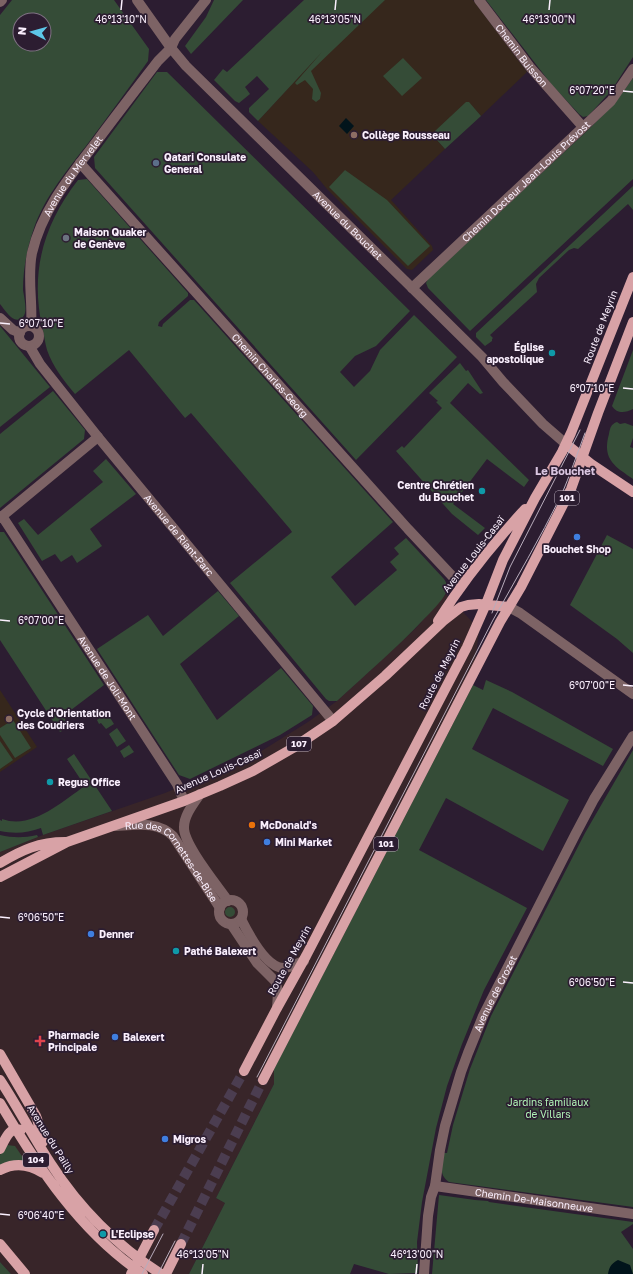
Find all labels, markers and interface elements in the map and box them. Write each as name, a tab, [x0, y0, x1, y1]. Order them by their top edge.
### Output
north arrow	[12, 12, 52, 52]
text: 46°13'10"N	[95, 13, 147, 25]
text: 46°13'05"N	[309, 13, 361, 25]
text: 46°13'00"N	[523, 13, 575, 25]
street label: Chemin Buisson	[493, 21, 551, 89]
text: N	[15, 26, 28, 36]
text: 6°07'20"E	[569, 84, 615, 96]
street label: Chemin Docteur Jean-Louis Prévost	[459, 118, 592, 244]
place label: Collège Rousseau	[362, 129, 450, 141]
marker: Collège Rousseau	[349, 130, 359, 140]
street label: Avenue du Mervelet	[41, 133, 105, 218]
place label: Qatari Consulate General	[164, 151, 246, 175]
marker: Qatari Consulate General	[151, 158, 161, 168]
street label: Avenue du Bouchet	[311, 188, 385, 262]
place label: Maison Quaker de Genève	[74, 226, 147, 250]
marker: Maison Quaker de Genève	[61, 233, 71, 243]
street label: Route de Meyrin	[580, 288, 620, 366]
text: 6°07'10"E	[19, 317, 63, 329]
street label: Chemin Charles-Georg	[230, 331, 311, 420]
place label: Église apostolique	[486, 341, 544, 365]
marker: Église apostolique	[547, 348, 557, 358]
text: 6°07'10"E	[570, 382, 614, 394]
district label: Le Bouchet	[535, 464, 596, 477]
place label: Centre Chrétien du Bouchet	[397, 479, 474, 503]
marker: Centre Chrétien du Bouchet	[477, 486, 487, 496]
road number: 101	[555, 491, 579, 505]
street label: Avenue de Riant-Parc	[142, 492, 217, 579]
street label: Avenue Louis-Casaï	[440, 513, 507, 594]
marker: Bouchet Shop	[572, 532, 582, 542]
place label: Bouchet Shop	[543, 543, 611, 555]
text: 6°07'00"E	[18, 614, 64, 626]
street label: Avenue de Joli-Mont	[76, 633, 139, 722]
street label: Route de Meyrin	[416, 637, 462, 711]
text: 6°07'00"E	[569, 679, 615, 691]
place label: Cycle d'Orientation des Coudriers	[17, 707, 111, 731]
marker: Cycle d'Orientation des Coudriers	[4, 714, 14, 724]
road number: 107	[287, 737, 311, 751]
street label: Avenue Louis-Casaï	[173, 746, 263, 795]
place label: Regus Office	[58, 776, 121, 788]
marker: Regus Office	[45, 777, 55, 787]
street label: Rue des Cornettes-de-Bise	[124, 819, 220, 904]
place label: McDonald's	[260, 819, 317, 831]
marker: McDonald's	[247, 820, 257, 830]
place label: Mini Market	[275, 836, 332, 848]
marker: Mini Market	[262, 837, 272, 847]
road number: 101	[374, 837, 398, 851]
text: 6°06'50"E	[18, 911, 64, 923]
street label: Route de Meyrin	[265, 923, 313, 997]
place label: Denner	[99, 928, 134, 940]
marker: Denner	[86, 929, 96, 939]
place label: Pathé Balexert	[184, 945, 256, 957]
marker: Pathé Balexert	[171, 946, 181, 956]
street label: Avenue de Crozet	[471, 953, 519, 1033]
text: 6°06'50"E	[569, 976, 615, 988]
place label: Pharmacie Principale	[48, 1029, 99, 1053]
place label: Balexert	[123, 1031, 164, 1043]
marker: Balexert	[110, 1032, 120, 1042]
marker: Pharmacie Principale	[35, 1036, 45, 1046]
park label: Jardins familiaux de Villars	[507, 1096, 589, 1120]
street label: Avenue du Pailly	[25, 1102, 77, 1176]
place label: Migros	[173, 1133, 207, 1145]
marker: Migros	[160, 1134, 170, 1144]
road number: 104	[23, 1153, 49, 1167]
street label: Chemin De-Maisonneuve	[474, 1186, 594, 1214]
text: 6°06'40"E	[18, 1209, 64, 1221]
place label: L'Eclipse	[111, 1228, 154, 1240]
marker: L'Eclipse	[98, 1229, 108, 1239]
text: 46°13'05"N	[177, 1248, 229, 1260]
text: 46°13'00"N	[391, 1248, 443, 1260]

